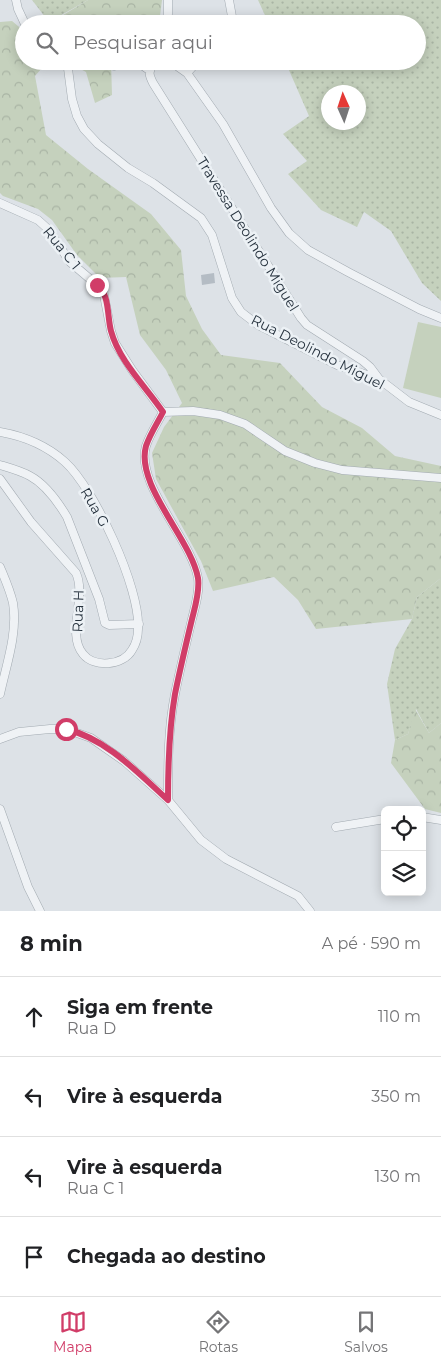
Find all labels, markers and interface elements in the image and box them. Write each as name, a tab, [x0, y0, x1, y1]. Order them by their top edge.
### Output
search box	[15, 15, 426, 70]
icon: search	[33, 29, 61, 57]
text: Pesquisar aqui	[73, 31, 213, 54]
north arrow	[321, 85, 366, 130]
street label: Travessa Deolindo Miguel	[193, 154, 303, 314]
street label: Rua C 1	[39, 223, 85, 273]
route end	[86, 274, 109, 297]
street label: Rua Deolindo Miguel	[248, 310, 388, 394]
street label: Rua G	[77, 484, 113, 530]
street label: Rua H	[68, 589, 88, 633]
route start	[55, 718, 78, 741]
map controls	[381, 806, 426, 896]
button: locate	[381, 806, 426, 851]
button: layers	[381, 851, 426, 896]
text: 8 min	[20, 931, 83, 956]
text: A pé · 590 m	[322, 934, 421, 953]
text: Siga em frente	[67, 996, 213, 1019]
icon: ahead	[20, 1003, 48, 1031]
text: 110 m	[378, 1007, 421, 1026]
text: Rua D	[67, 1019, 116, 1038]
icon: left	[20, 1083, 48, 1111]
text: Vire à esquerda	[67, 1085, 222, 1108]
text: 350 m	[371, 1087, 421, 1106]
text: Vire à esquerda	[67, 1156, 222, 1179]
icon: left	[20, 1163, 48, 1191]
text: 130 m	[374, 1167, 421, 1186]
text: Rua C 1	[67, 1179, 124, 1198]
icon: arrive	[20, 1243, 48, 1271]
text: Chegada ao destino	[67, 1245, 266, 1268]
tab: Mapa	[53, 1308, 92, 1356]
tab: Rotas	[199, 1308, 238, 1356]
tab: Salvos	[344, 1308, 388, 1356]

